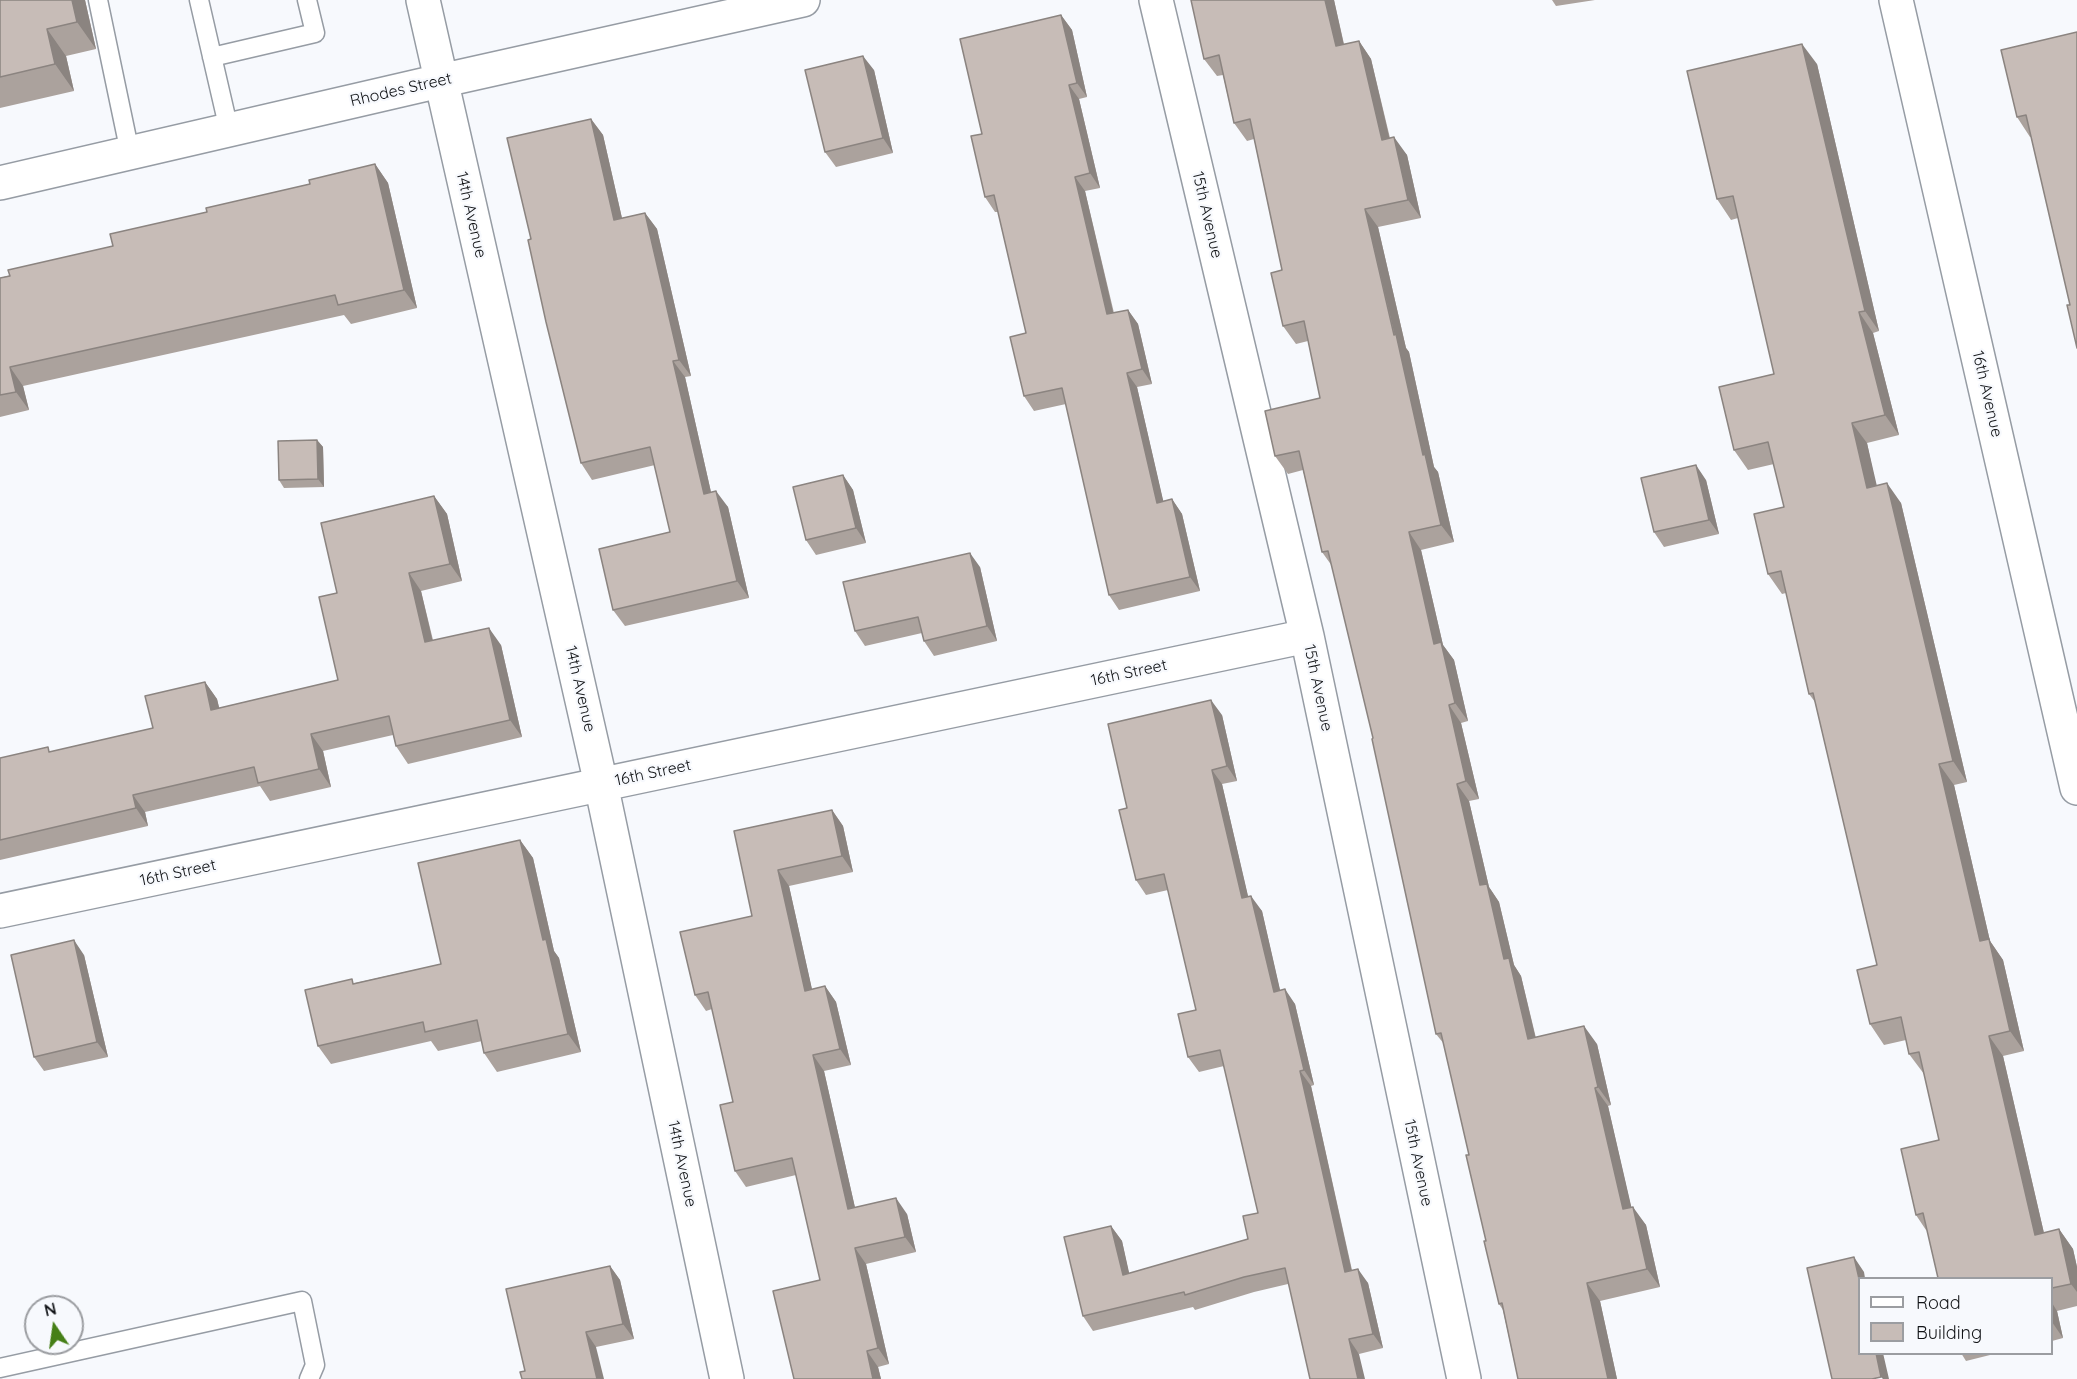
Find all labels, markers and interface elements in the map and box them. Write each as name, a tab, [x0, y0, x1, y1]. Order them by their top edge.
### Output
street label: Rhodes Street	[348, 69, 454, 111]
street label: 14th Avenue	[452, 170, 490, 260]
street label: 15th Avenue	[1188, 170, 1226, 260]
street label: 16th Avenue	[1968, 349, 2006, 439]
street label: 15th Avenue	[1299, 643, 1337, 733]
street label: 14th Avenue	[561, 644, 599, 734]
street label: 16th Street	[1089, 656, 1169, 690]
street label: 16th Street	[613, 756, 693, 790]
street label: 16th Street	[138, 856, 218, 890]
street label: 15th Avenue	[1399, 1118, 1437, 1208]
street label: 14th Avenue	[663, 1119, 701, 1209]
legend	[1858, 1277, 2053, 1355]
text: Road	[1916, 1291, 1961, 1314]
north arrow	[24, 1295, 84, 1355]
text: N	[42, 1298, 58, 1320]
text: Building	[1916, 1321, 1982, 1344]

